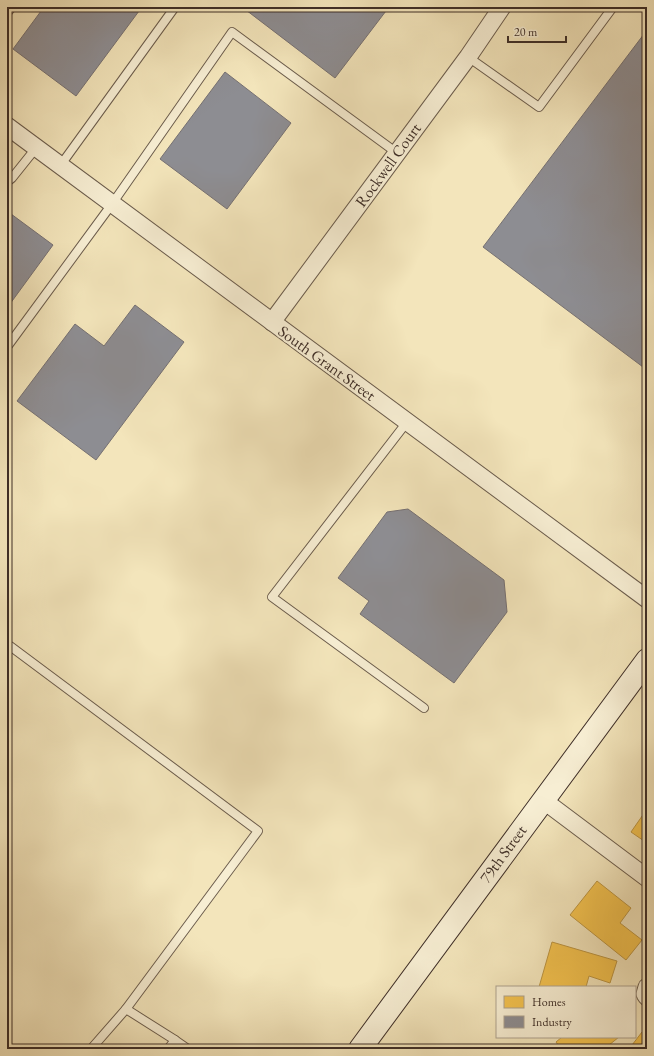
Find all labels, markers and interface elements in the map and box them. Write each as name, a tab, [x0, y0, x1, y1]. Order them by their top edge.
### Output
scale bar	[508, 18, 566, 44]
text: 20 m	[514, 24, 538, 40]
street label: Rockwell Court	[350, 119, 426, 211]
street label: South Grant Street	[274, 321, 380, 405]
street label: 79th Street	[475, 821, 531, 887]
legend	[496, 986, 636, 1038]
text: Homes	[532, 994, 566, 1010]
text: Industry	[532, 1014, 572, 1030]

